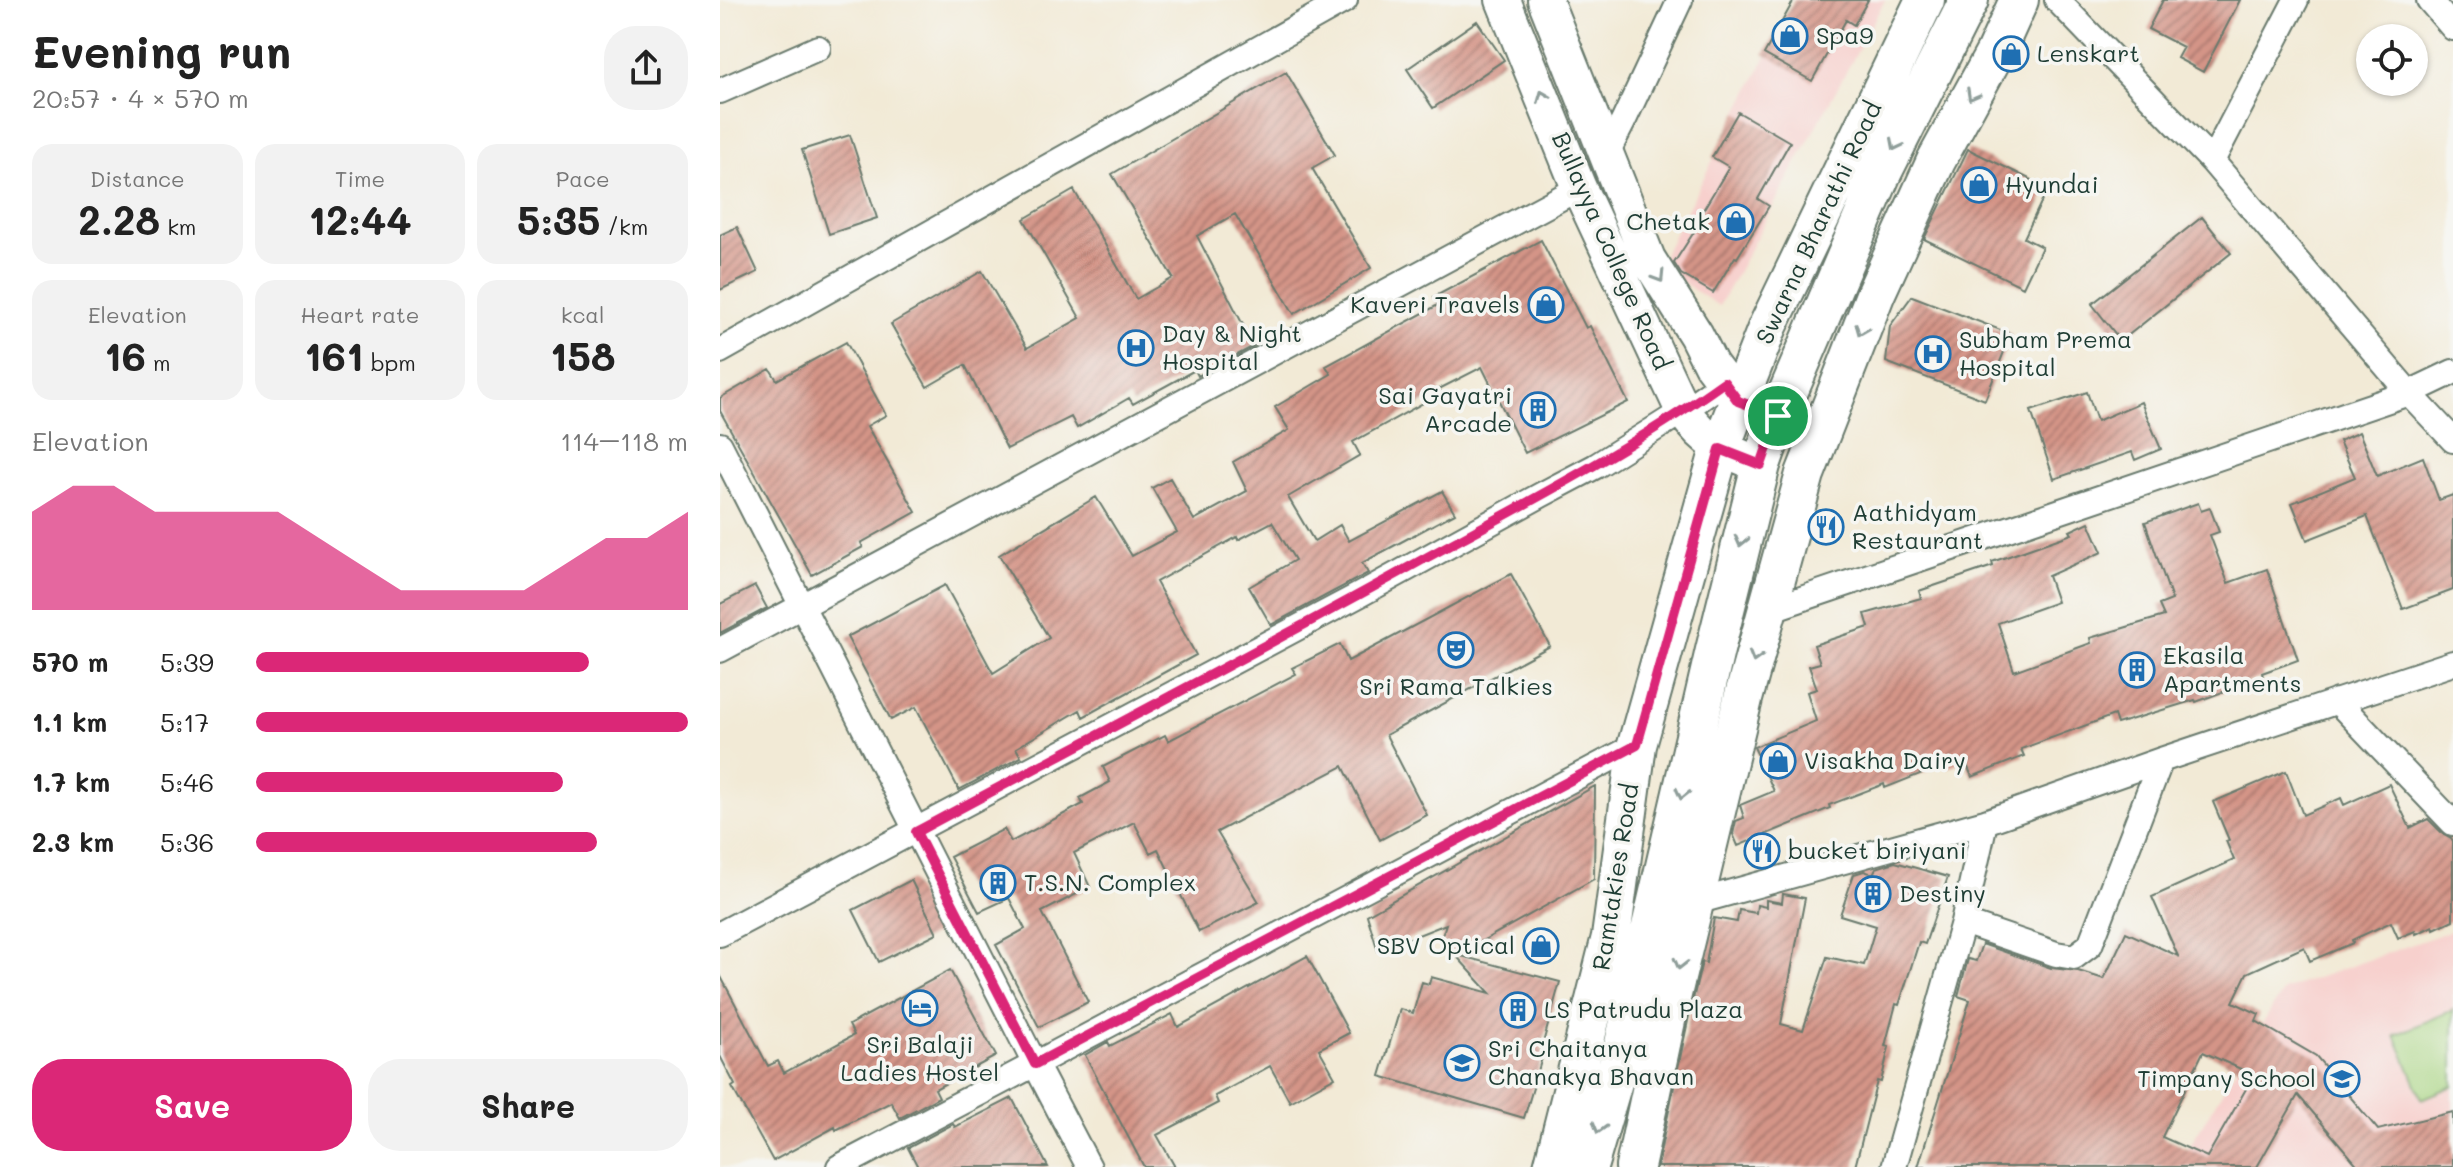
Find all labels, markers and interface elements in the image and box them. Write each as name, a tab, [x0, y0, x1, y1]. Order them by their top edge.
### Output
shop icon: Spa9	[1771, 17, 1809, 55]
place label: Spa9	[1816, 19, 1873, 50]
text: Evening run	[32, 22, 291, 79]
map controls	[2356, 24, 2428, 96]
button: locate	[2356, 24, 2428, 96]
button: share	[604, 26, 688, 110]
shop icon: Lenskart	[1992, 35, 2030, 73]
place label: Lenskart	[2037, 37, 2140, 68]
text: 20:57 · 4 × 570 m	[32, 81, 249, 115]
one-way arrow	[1967, 87, 1982, 101]
one-way arrow	[1537, 90, 1553, 104]
street label: Swarna Bharathi Road	[1748, 96, 1888, 349]
street label: Bullayya College Road	[1546, 127, 1679, 374]
one-way arrow	[1891, 136, 1906, 151]
text: Distance	[90, 164, 185, 193]
text: Time	[335, 164, 385, 193]
text: Pace	[556, 164, 610, 193]
shop icon: Hyundai	[1960, 166, 1998, 204]
place label: Hyundai	[2005, 168, 2099, 199]
text: 2.28	[78, 193, 160, 245]
text: 12:44	[308, 193, 412, 245]
text: 5:35	[517, 193, 600, 245]
shop icon: Chetak	[1717, 203, 1755, 241]
place label: Chetak	[1626, 205, 1710, 236]
text: km	[160, 212, 196, 241]
text: /km	[600, 212, 648, 241]
one-way arrow	[1650, 269, 1665, 283]
shop icon: Kaveri Travels	[1527, 286, 1565, 324]
place label: Kaveri Travels	[1350, 288, 1520, 319]
text: Elevation	[88, 300, 187, 329]
text: Heart rate	[301, 300, 419, 329]
text: kcal	[561, 300, 605, 329]
place label: Day & Night Hospital	[1162, 317, 1302, 376]
one-way arrow	[1854, 322, 1871, 336]
place label: Subham Prema Hospital	[1959, 323, 2132, 382]
text: 16	[104, 329, 146, 381]
text: 161	[304, 329, 364, 381]
text: 158	[550, 329, 616, 381]
hospital icon: Day & Night Hospital	[1117, 329, 1155, 367]
hospital icon: Subham Prema Hospital	[1914, 335, 1952, 373]
text: m	[146, 348, 171, 377]
text: bpm	[364, 348, 416, 377]
place label: Sai Gayatri Arcade	[1378, 379, 1512, 438]
pin	[1744, 382, 1812, 450]
building icon: Sai Gayatri Arcade	[1519, 391, 1557, 429]
icon: arrive	[1756, 394, 1800, 438]
text: Elevation	[32, 424, 149, 458]
text: 114–118 m	[560, 424, 688, 458]
place label: Aathidyam Restaurant	[1852, 496, 1983, 555]
restaurant icon: Aathidyam Restaurant	[1807, 508, 1845, 546]
one-way arrow	[1734, 534, 1751, 547]
theatre icon: Sri Rama Talkies	[1437, 631, 1475, 669]
place label: Ekasila Apartments	[2163, 639, 2301, 698]
text: 570 m	[32, 645, 108, 679]
text: 5:39	[160, 645, 214, 679]
one-way arrow	[1748, 649, 1764, 663]
building icon: Ekasila Apartments	[2118, 651, 2156, 689]
place label: Sri Rama Talkies	[1359, 670, 1553, 701]
text: 1.1 km	[32, 705, 107, 739]
text: 5:17	[160, 705, 209, 739]
shop icon: Visakha Dairy	[1759, 742, 1797, 780]
place label: Visakha Dairy	[1804, 744, 1966, 775]
text: 1.7 km	[32, 765, 110, 799]
text: 5:46	[160, 765, 214, 799]
street label: Ramtakies Road	[1584, 781, 1645, 973]
one-way arrow	[1674, 787, 1691, 800]
text: 2.3 km	[32, 825, 114, 859]
text: 5:36	[160, 825, 214, 859]
restaurant icon: bucket biriyani	[1743, 832, 1781, 870]
place label: bucket biriyani	[1788, 834, 1967, 865]
building icon: T.S.N. Complex	[979, 864, 1017, 902]
place label: T.S.N. Complex	[1024, 866, 1196, 897]
building icon: Destiny	[1854, 875, 1892, 913]
place label: Destiny	[1899, 877, 1986, 908]
shop icon: SBV Optical	[1522, 927, 1560, 965]
place label: SBV Optical	[1377, 929, 1515, 960]
one-way arrow	[1673, 956, 1690, 970]
hotel icon: Sri Balaji Ladies Hostel	[901, 989, 939, 1027]
building icon: LS Patrudu Plaza	[1499, 991, 1537, 1029]
place label: LS Patrudu Plaza	[1544, 993, 1743, 1024]
place label: Sri Balaji Ladies Hostel	[841, 1028, 999, 1087]
place label: Sri Chaitanya Chanakya Bhavan	[1488, 1032, 1694, 1091]
school or university icon: Sri Chaitanya Chanakya Bhavan	[1443, 1044, 1481, 1082]
button: Save	[32, 1059, 352, 1151]
button: Share	[368, 1059, 688, 1151]
school or university icon: Timpany School	[2323, 1060, 2361, 1098]
place label: Timpany School	[2137, 1062, 2316, 1093]
one-way arrow	[1592, 1120, 1608, 1134]

